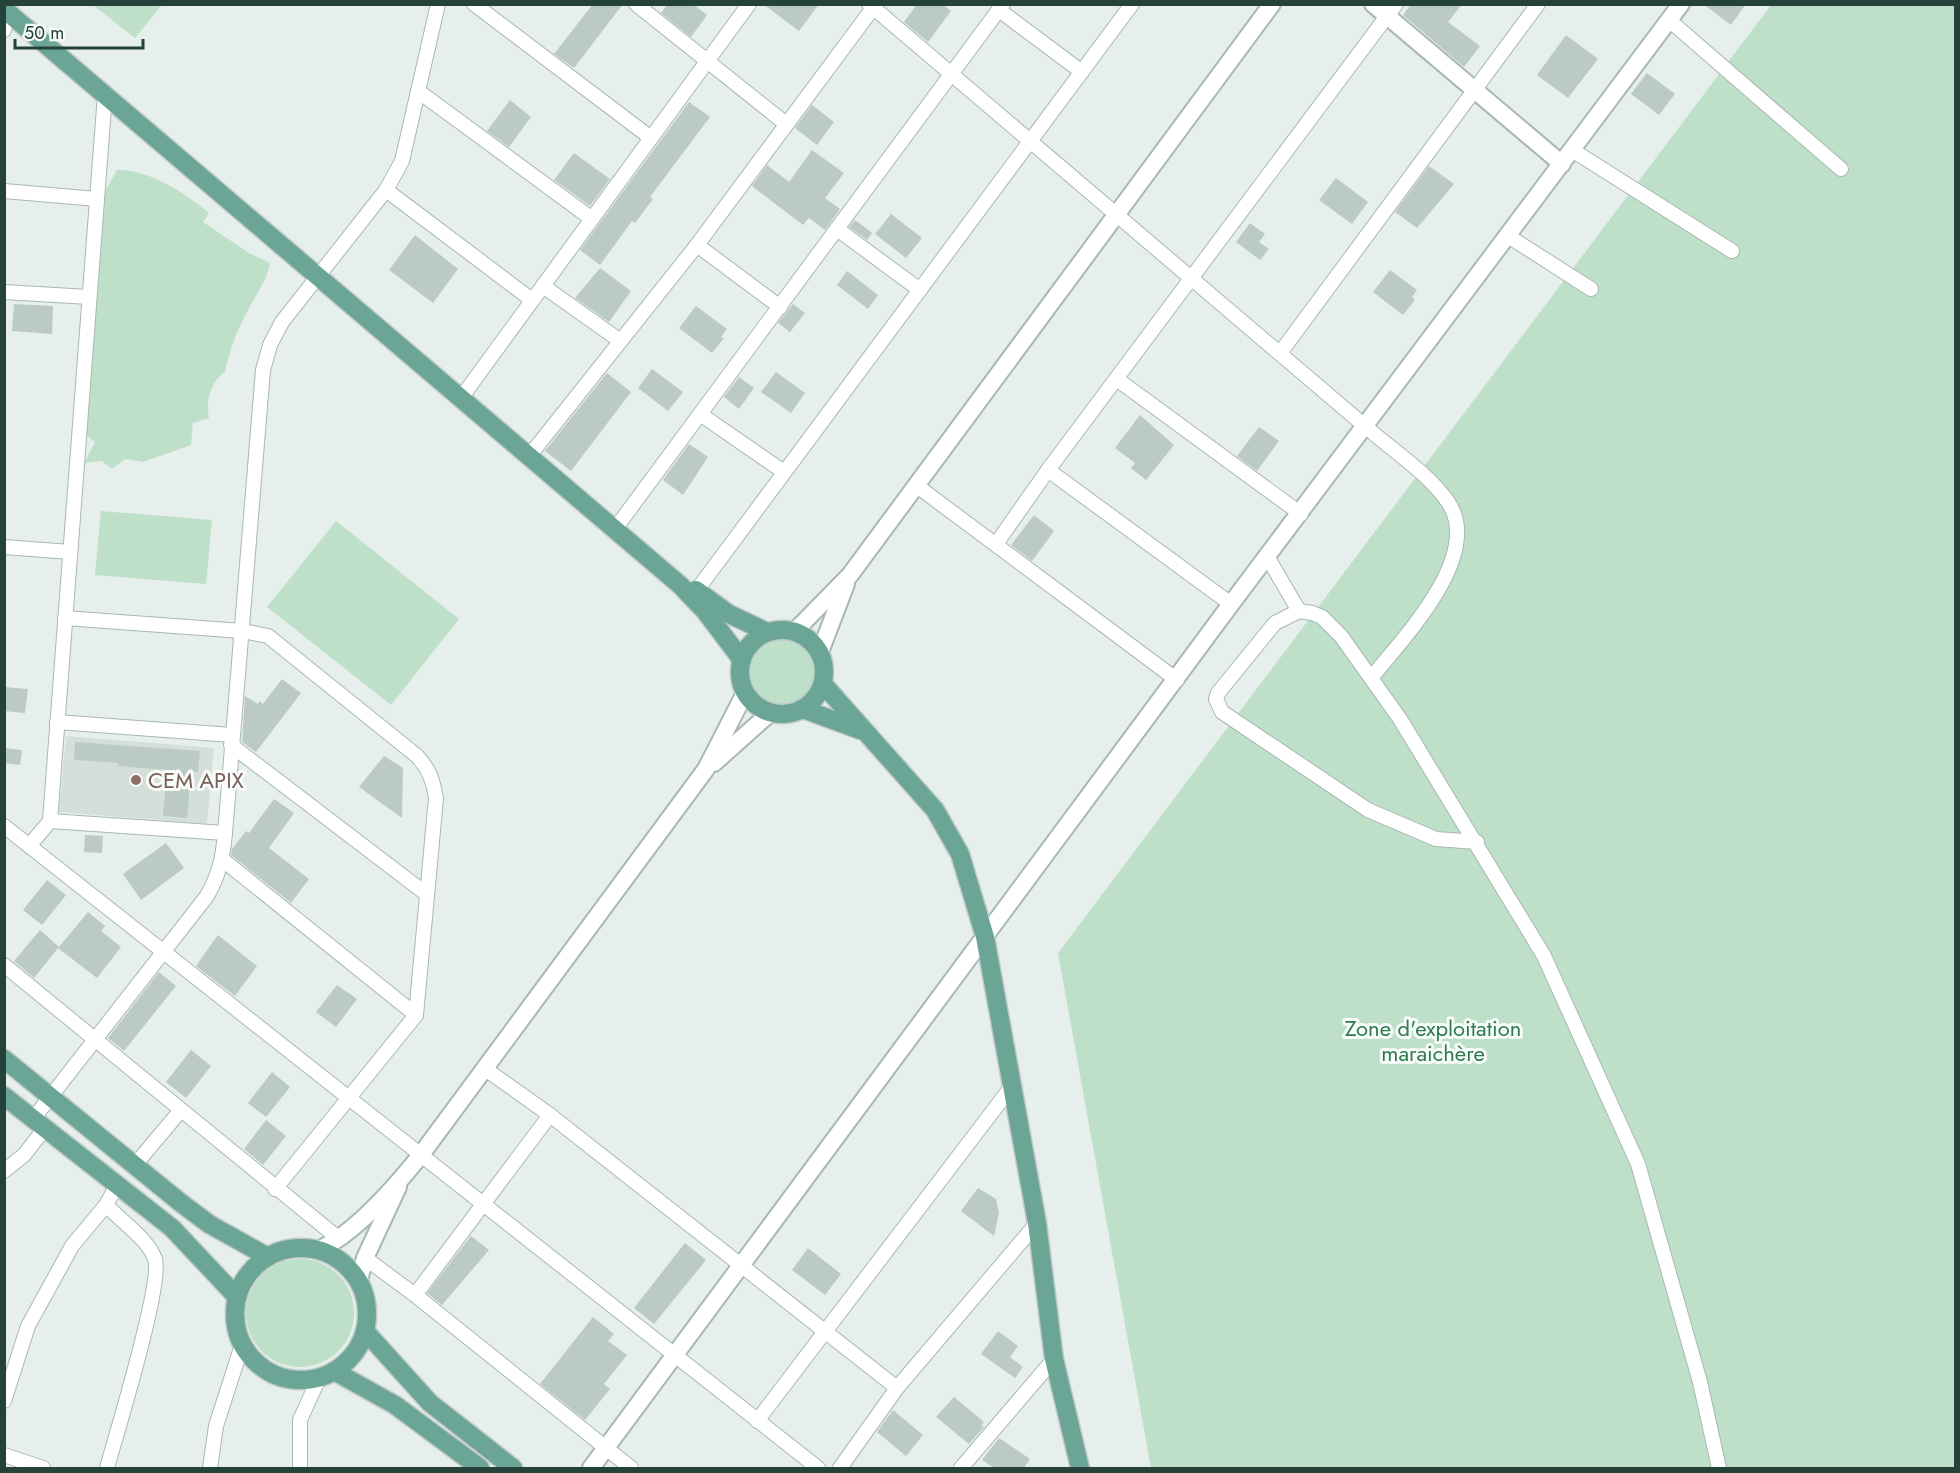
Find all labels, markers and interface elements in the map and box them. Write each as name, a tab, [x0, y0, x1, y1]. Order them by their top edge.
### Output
scale bar	[15, 12, 142, 50]
text: 50 m	[24, 20, 64, 46]
place label: CEM APIX	[148, 764, 244, 796]
marker: CEM APIX	[129, 773, 143, 787]
park label: Zone d'exploitation maraichère	[1345, 1012, 1521, 1069]

